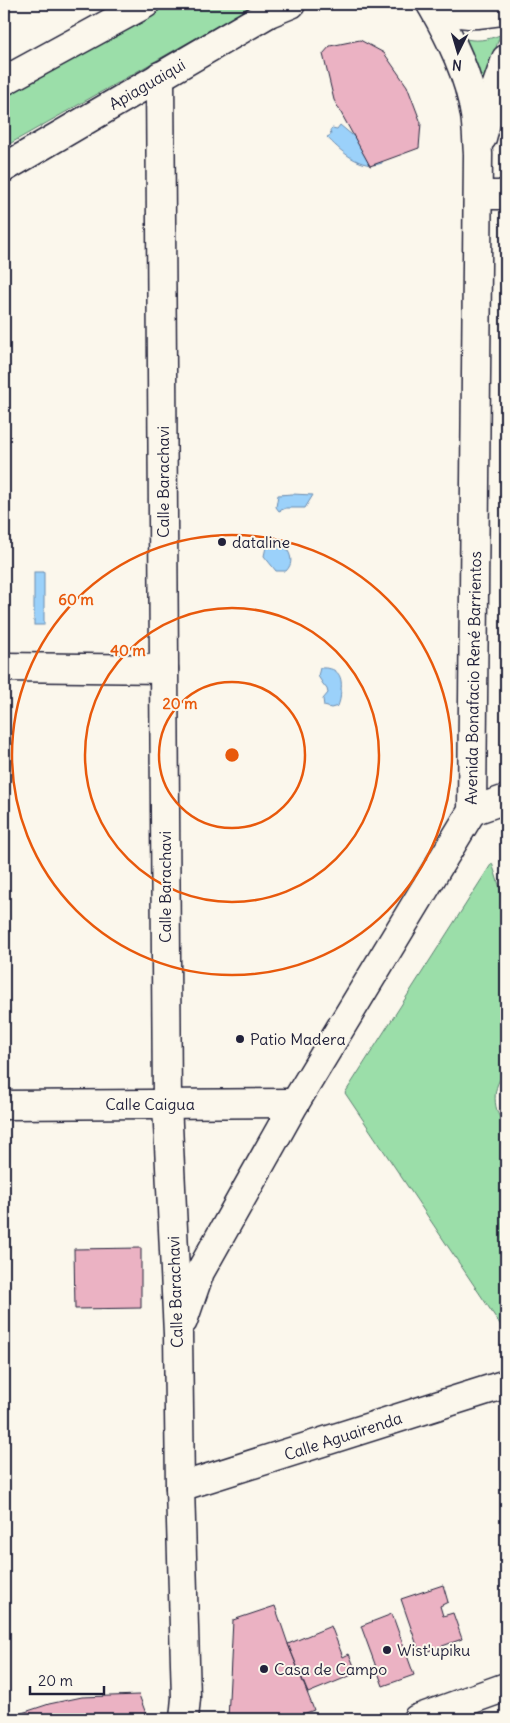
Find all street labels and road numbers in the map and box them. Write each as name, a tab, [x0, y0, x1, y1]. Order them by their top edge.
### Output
street label: Apiaguaiqui	[105, 54, 189, 114]
street label: Calle Barachavi	[153, 426, 173, 538]
street label: Avenida Bonafacio René Barrientos	[461, 551, 485, 805]
street label: Calle Barachavi	[155, 831, 175, 943]
street label: Calle Caigua	[105, 1094, 195, 1114]
street label: Calle Barachavi	[163, 1236, 187, 1348]
street label: Calle Aguairenda	[282, 1408, 404, 1464]

